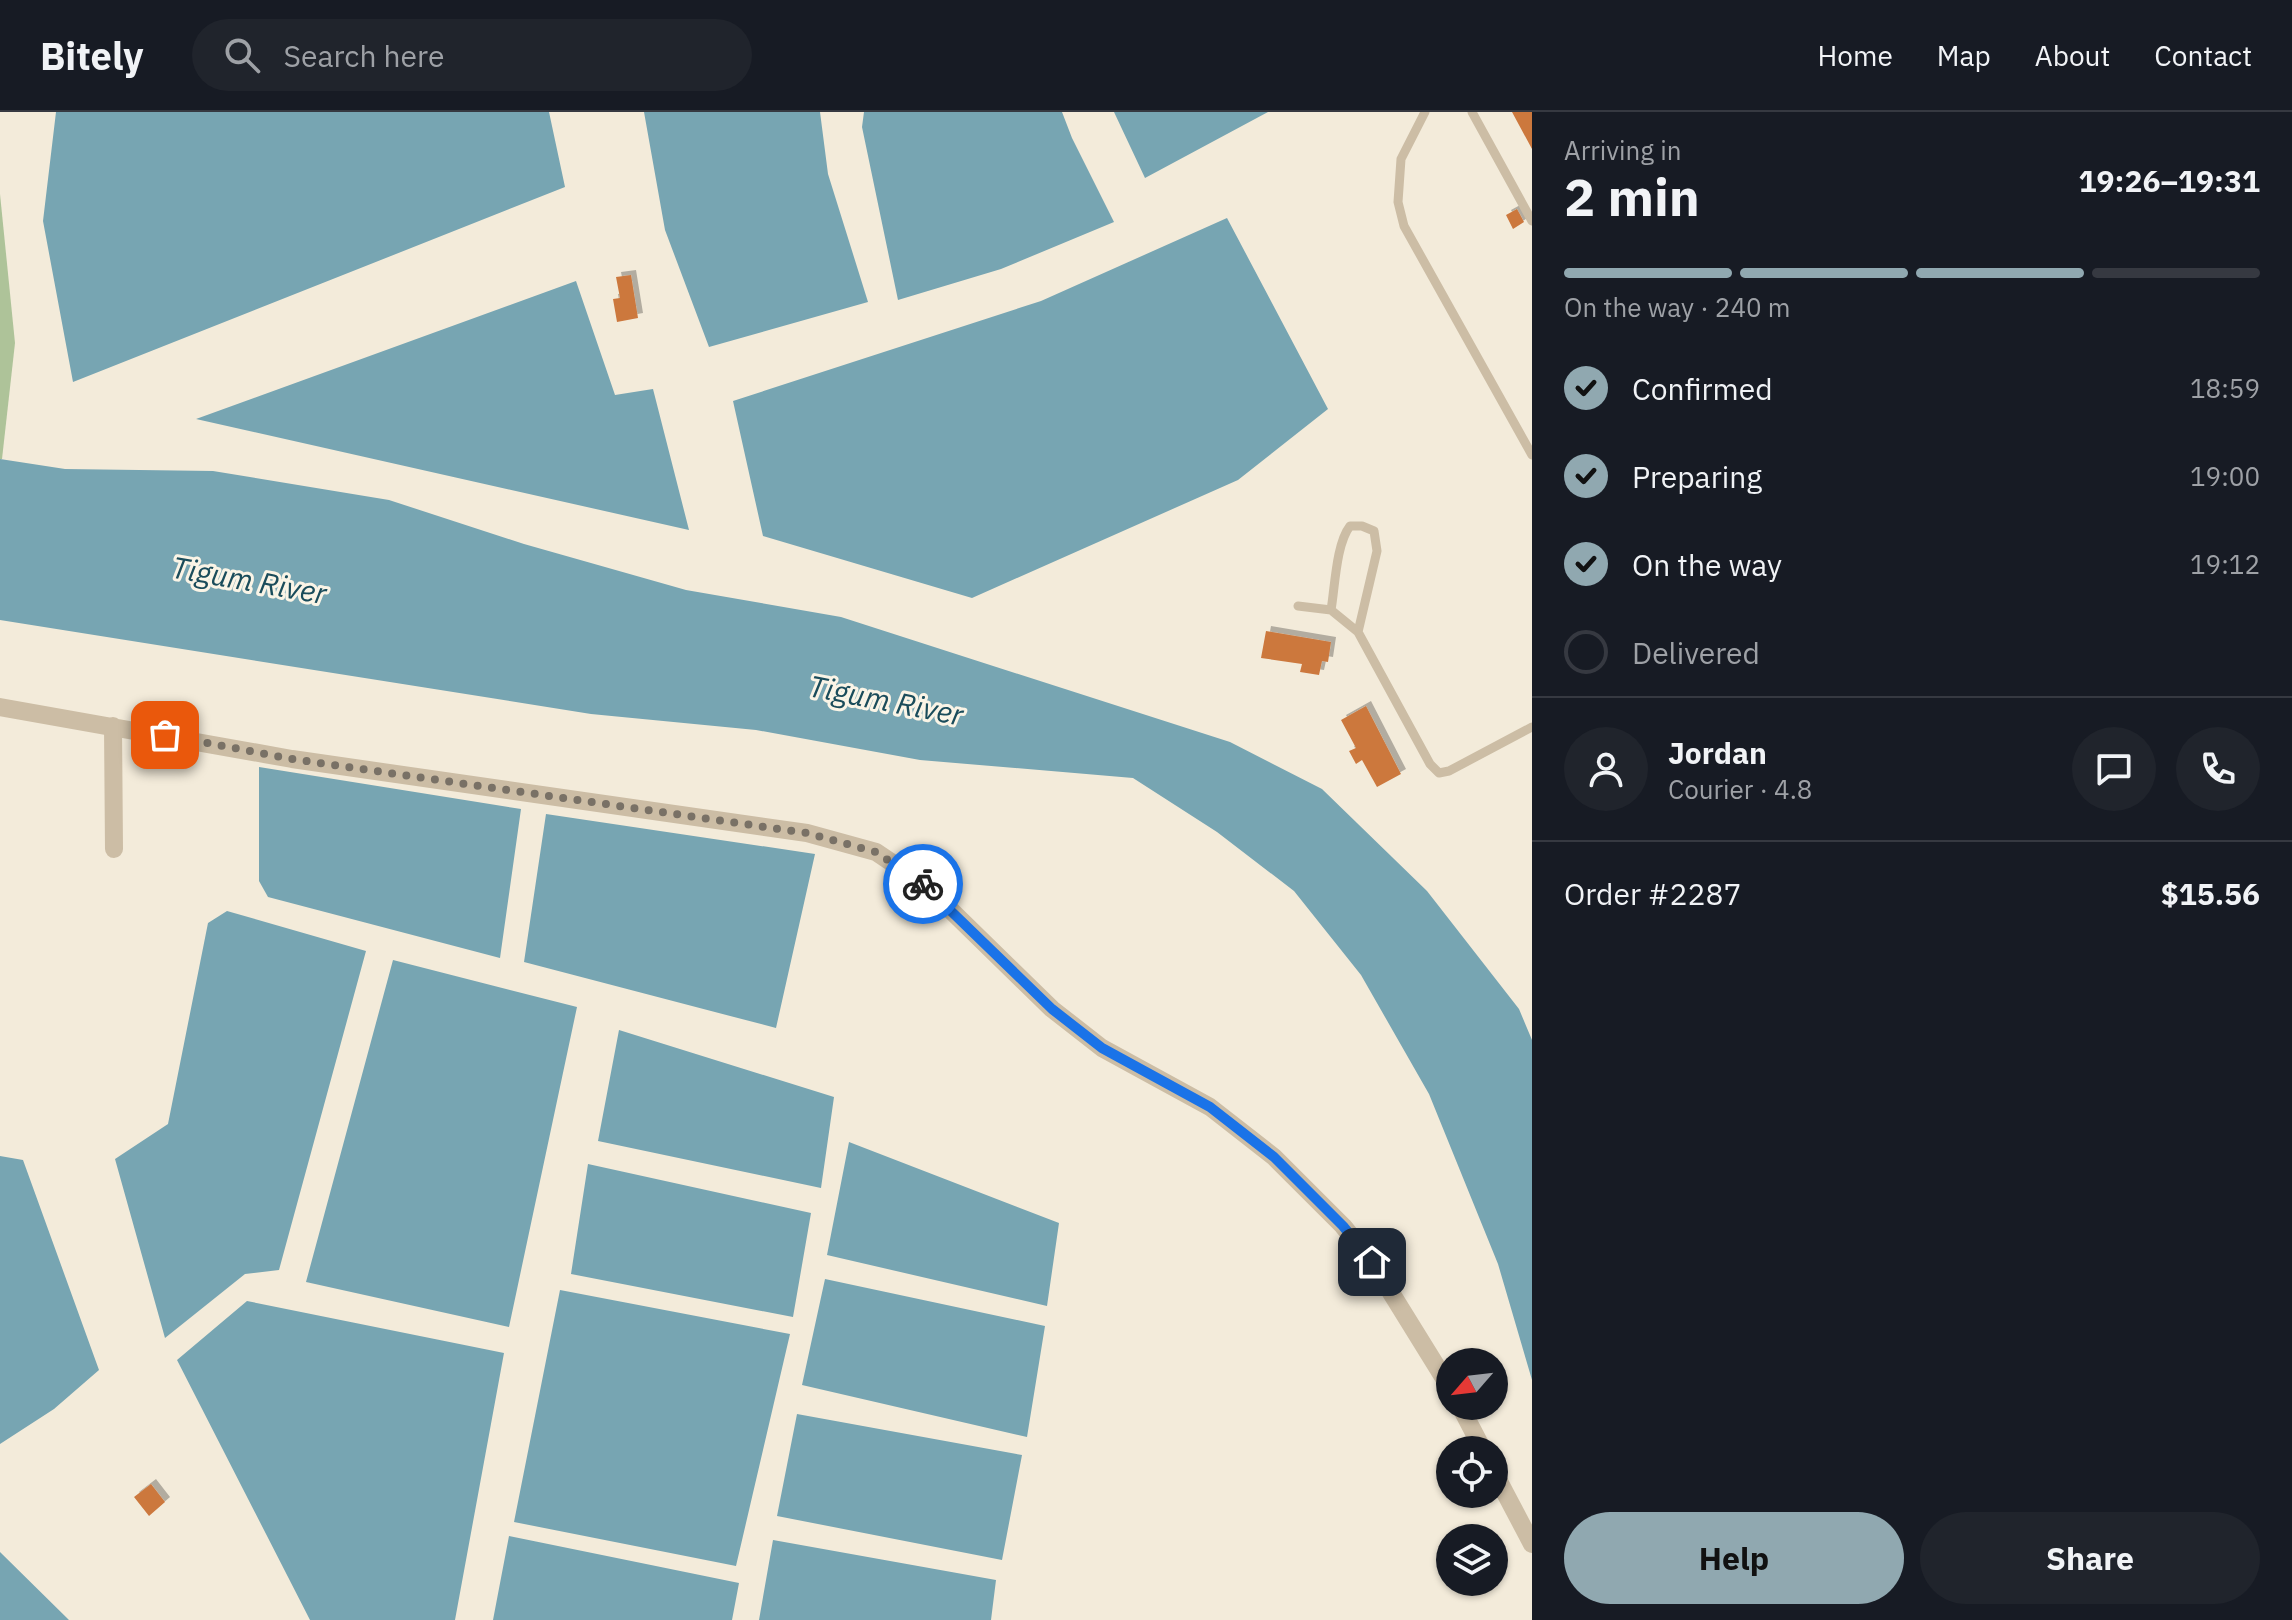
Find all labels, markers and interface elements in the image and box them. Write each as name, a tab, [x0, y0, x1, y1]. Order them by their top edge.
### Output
search box	[192, 19, 752, 91]
text: Bitely	[40, 31, 144, 80]
icon: search	[220, 33, 264, 77]
text: Search here	[284, 36, 444, 75]
text: Home	[1817, 37, 1893, 74]
text: Map	[1937, 37, 1991, 74]
text: About	[2035, 37, 2110, 74]
text: Contact	[2154, 37, 2252, 74]
text: Arriving in	[1564, 133, 1681, 167]
text: 19:26–19:31	[2079, 161, 2260, 200]
text: 2 min	[1564, 163, 1700, 230]
text: On the way · 240 m	[1564, 290, 1790, 324]
icon: check	[1564, 366, 1608, 410]
text: Confirmed	[1632, 369, 1773, 408]
text: 18:59	[2190, 371, 2260, 405]
icon: check	[1564, 454, 1608, 498]
text: Preparing	[1632, 457, 1762, 496]
text: 19:00	[2190, 459, 2260, 493]
icon: check	[1564, 542, 1608, 586]
text: On the way	[1632, 545, 1782, 584]
water label: Tigum River	[169, 547, 331, 612]
text: 19:12	[2190, 547, 2260, 581]
text: Delivered	[1632, 633, 1760, 672]
water label: Tigum River	[806, 665, 968, 734]
pin	[131, 701, 199, 769]
icon: bag	[143, 713, 187, 757]
button: person	[1564, 727, 1648, 811]
button: chat	[2072, 727, 2156, 811]
button: phone	[2176, 727, 2260, 811]
text: Jordan	[1668, 733, 1767, 772]
text: Courier · 4.8	[1668, 772, 1812, 806]
courier	[883, 844, 963, 924]
icon: bike	[901, 862, 945, 906]
text: Order #2287	[1564, 874, 1741, 913]
text: $15.56	[2161, 874, 2260, 913]
pin	[1338, 1228, 1406, 1296]
icon: home	[1350, 1240, 1394, 1284]
north arrow	[1436, 1348, 1508, 1420]
map controls	[1436, 1348, 1508, 1596]
button: locate	[1436, 1436, 1508, 1508]
button: Help	[1564, 1512, 1904, 1604]
button: Share	[1920, 1512, 2260, 1604]
button: layers	[1436, 1524, 1508, 1596]

